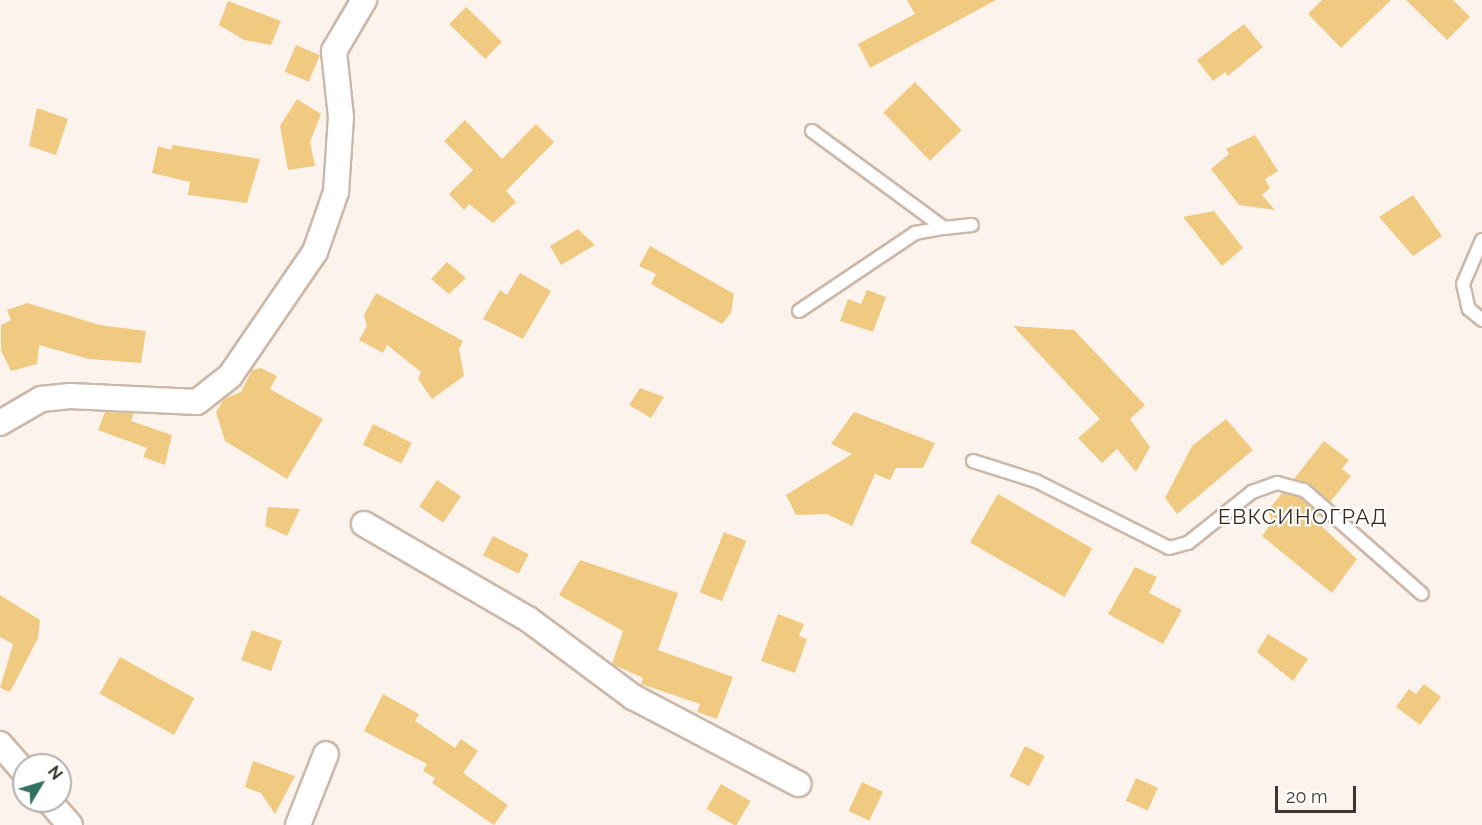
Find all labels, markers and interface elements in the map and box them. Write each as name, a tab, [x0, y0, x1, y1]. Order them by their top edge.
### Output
district label: ЕВКСИНОГРАД	[1218, 504, 1388, 530]
north arrow	[12, 753, 72, 813]
text: N	[44, 762, 66, 784]
scale bar	[1278, 774, 1359, 812]
text: 20 m	[1286, 786, 1328, 807]

